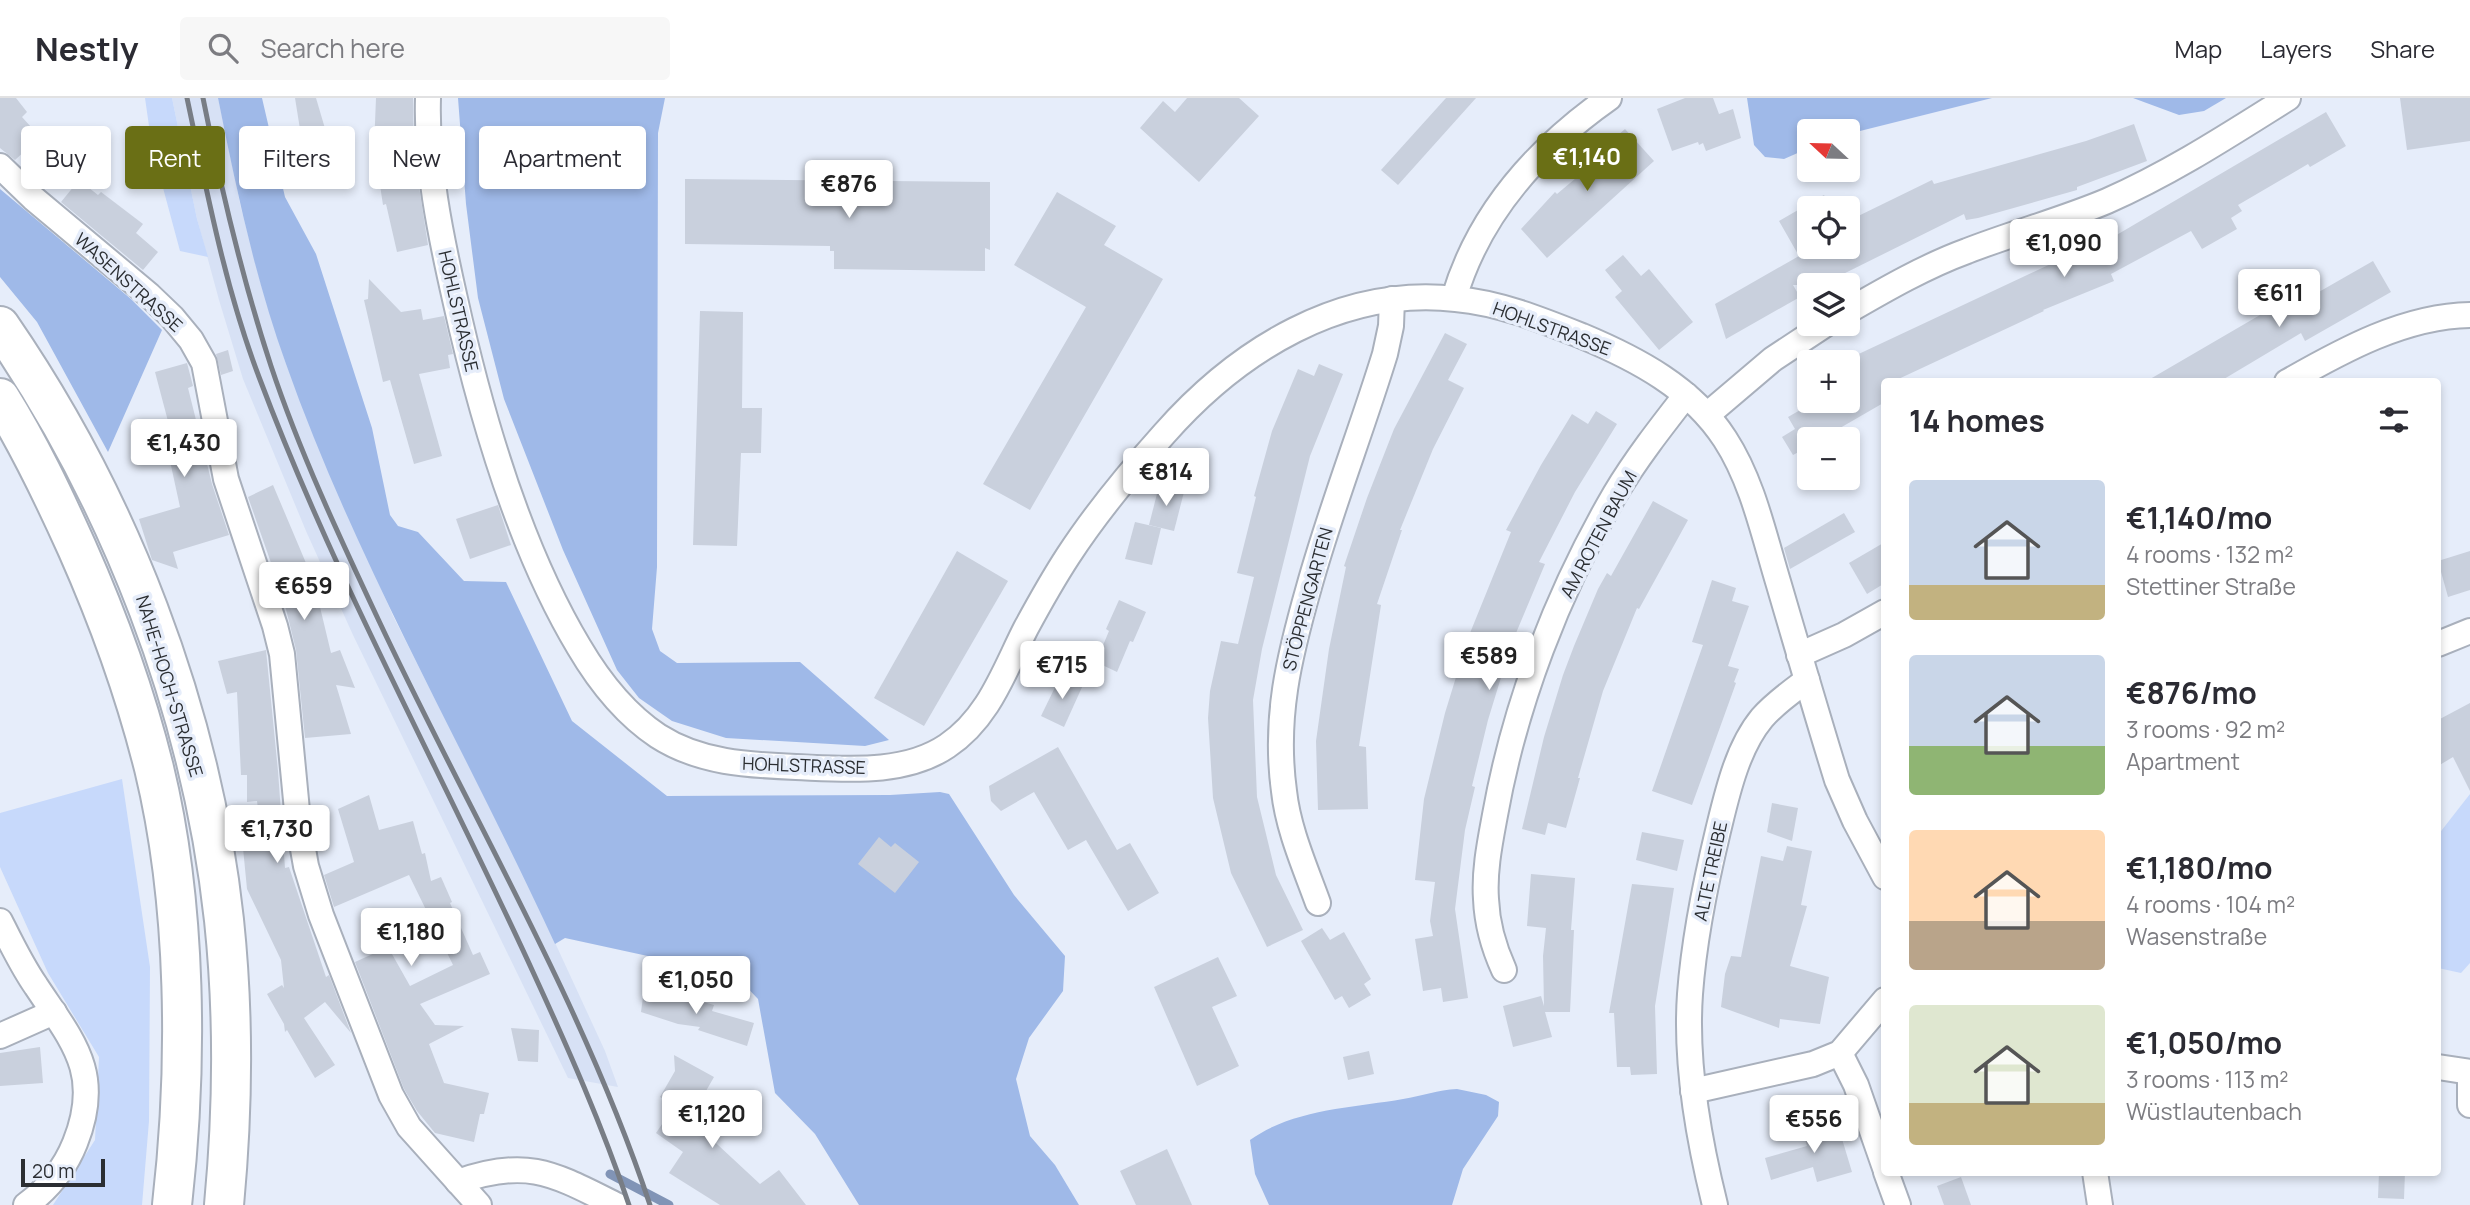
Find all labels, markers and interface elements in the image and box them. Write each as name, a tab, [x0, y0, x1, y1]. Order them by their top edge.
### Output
search box	[180, 17, 670, 80]
text: Nestly	[35, 26, 138, 71]
icon: search	[204, 29, 242, 67]
text: Search here	[260, 30, 405, 66]
text: Map	[2175, 32, 2222, 65]
text: Layers	[2260, 32, 2332, 65]
text: Share	[2370, 32, 2435, 65]
north arrow	[1797, 119, 1860, 182]
map controls	[1797, 119, 1860, 490]
chip: Buy	[21, 126, 111, 189]
chip: Rent	[125, 126, 225, 189]
chip: Filters	[239, 126, 355, 189]
chip: New	[369, 126, 465, 189]
chip: Apartment	[479, 126, 646, 189]
pin: €1,140	[1530, 134, 1644, 193]
text: €1,140	[1553, 140, 1621, 172]
pin: €876	[808, 160, 890, 220]
text: €876	[821, 167, 877, 199]
button: locate	[1797, 196, 1860, 259]
pin: €1,090	[2007, 220, 2121, 279]
text: €1,090	[2026, 226, 2102, 258]
street label: WASENSTRASSE	[70, 227, 188, 337]
street label: HOHLSTRASSE	[433, 248, 485, 374]
pin: €611	[2238, 270, 2320, 329]
button: layers	[1797, 273, 1860, 336]
text: €611	[2254, 276, 2304, 308]
street label: HOHLSTRASSE	[1490, 296, 1614, 360]
button: +	[1797, 350, 1860, 413]
text: 14 homes	[1909, 400, 2045, 441]
icon: filters	[2375, 401, 2413, 439]
pin: €1,430	[127, 420, 241, 479]
text: €1,430	[147, 426, 221, 458]
button: −	[1797, 427, 1860, 490]
pin: €814	[1125, 448, 1207, 508]
text: €814	[1139, 455, 1193, 487]
street label: AM ROTEN BAUM	[1554, 466, 1642, 602]
text: €1,140/mo	[2126, 497, 2272, 538]
icon: home	[1965, 508, 2049, 592]
street label: STÖPPENGARTEN	[1276, 525, 1338, 673]
text: 4 rooms · 132 m²	[2126, 538, 2294, 570]
pin: €659	[263, 562, 345, 622]
text: €659	[275, 569, 333, 601]
text: Stettiner Straße	[2126, 570, 2296, 602]
street label: NAHE-HOCH-STRASSE	[131, 592, 209, 780]
pin: €589	[1448, 632, 1530, 692]
text: €589	[1460, 639, 1518, 671]
pin: €715	[1021, 642, 1103, 701]
text: €715	[1036, 648, 1088, 680]
text: €876/mo	[2126, 672, 2257, 713]
icon: home	[1965, 683, 2049, 767]
text: 3 rooms · 92 m²	[2126, 713, 2285, 745]
text: Apartment	[2126, 745, 2240, 777]
street label: HOHLSTRASSE	[742, 751, 866, 779]
pin: €1,730	[220, 806, 334, 865]
text: €1,730	[241, 812, 313, 844]
street label: ALTE TREIBE	[1688, 819, 1732, 923]
text: €1,180/mo	[2126, 847, 2273, 888]
icon: home	[1965, 858, 2049, 942]
text: 4 rooms · 104 m²	[2126, 888, 2295, 920]
pin: €1,180	[354, 908, 468, 968]
text: €1,180	[377, 915, 445, 947]
text: Wasenstraße	[2126, 920, 2267, 952]
pin: €1,050	[639, 956, 753, 1016]
text: €1,050	[658, 963, 734, 995]
text: €1,050/mo	[2126, 1022, 2282, 1063]
icon: home	[1965, 1033, 2049, 1117]
text: 3 rooms · 113 m²	[2126, 1063, 2289, 1095]
pin: €1,120	[655, 1090, 769, 1150]
text: Wüstlautenbach	[2126, 1095, 2302, 1127]
pin: €556	[1773, 1096, 1855, 1155]
text: €1,120	[678, 1097, 746, 1129]
text: €556	[1786, 1102, 1842, 1134]
scale bar	[21, 1156, 105, 1188]
text: 20 m	[32, 1158, 74, 1184]

